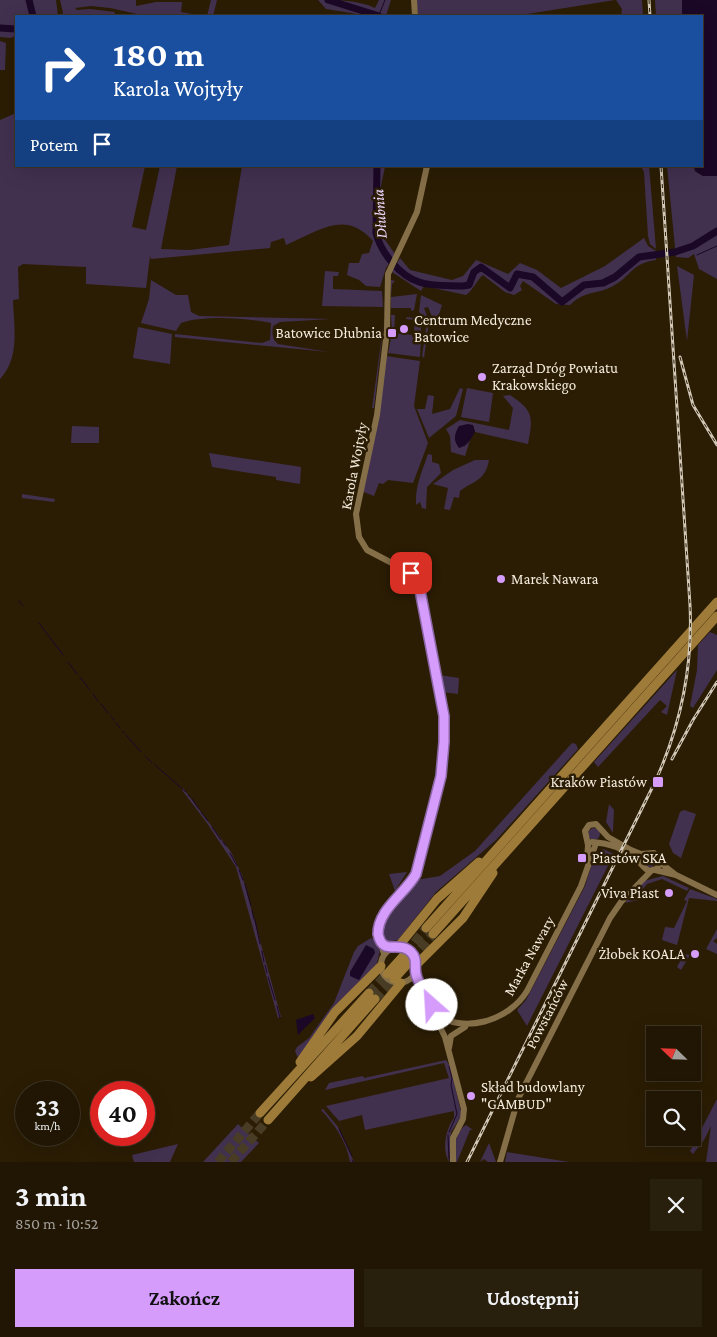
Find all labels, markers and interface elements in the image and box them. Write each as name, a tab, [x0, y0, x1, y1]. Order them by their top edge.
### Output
icon: right	[30, 35, 95, 100]
text: 180 m	[113, 35, 204, 74]
text: Karola Wojtyły	[113, 76, 243, 101]
icon: arrive	[88, 130, 116, 158]
text: Potem	[30, 134, 78, 155]
water label: Dłubnia	[369, 188, 390, 239]
place label: Centrum Medyczne Batowice	[414, 312, 532, 345]
marker: Centrum Medyczne Batowice	[398, 323, 410, 335]
place label: Batowice Dłubnia	[276, 325, 382, 341]
marker: Batowice Dłubnia	[386, 327, 398, 339]
place label: Zarząd Dróg Powiatu Krakowskiego	[492, 360, 618, 394]
marker: Zarząd Dróg Powiatu Krakowskiego	[476, 371, 488, 383]
street label: Karola Wojtyły	[338, 421, 371, 511]
pin	[390, 552, 432, 594]
icon: arrive	[397, 559, 425, 587]
place label: Marek Nawara	[511, 571, 599, 587]
marker: Marek Nawara	[495, 573, 507, 585]
place label: Kraków Piastów	[550, 774, 648, 790]
marker: Kraków Piastów	[651, 775, 665, 789]
place label: Piastów SKA	[592, 850, 667, 866]
marker: Piastów SKA	[576, 852, 588, 864]
place label: Viva Piast	[601, 885, 660, 901]
marker: Viva Piast	[663, 887, 675, 899]
street label: Marka Nawary	[501, 913, 558, 999]
place label: Żłobek KOALA	[599, 946, 685, 962]
marker: Żłobek KOALA	[689, 948, 701, 960]
street label: Powstańców	[523, 976, 572, 1051]
position arrow	[405, 978, 457, 1030]
north arrow	[646, 1026, 701, 1081]
map controls	[646, 1026, 701, 1146]
place label: Skład budowlany "GAMBUD"	[481, 1079, 585, 1112]
speed limit sign: 40	[90, 1081, 155, 1146]
marker: Skład budowlany "GAMBUD"	[465, 1090, 477, 1102]
button: search	[646, 1091, 701, 1146]
text: 33	[35, 1094, 60, 1121]
text: km/h	[35, 1119, 60, 1133]
text: 3 min	[15, 1179, 87, 1212]
button: close	[650, 1179, 702, 1231]
text: 850 m · 10:52	[15, 1215, 98, 1232]
button: Zakończ	[15, 1269, 354, 1327]
button: Udostępnij	[364, 1269, 702, 1327]

